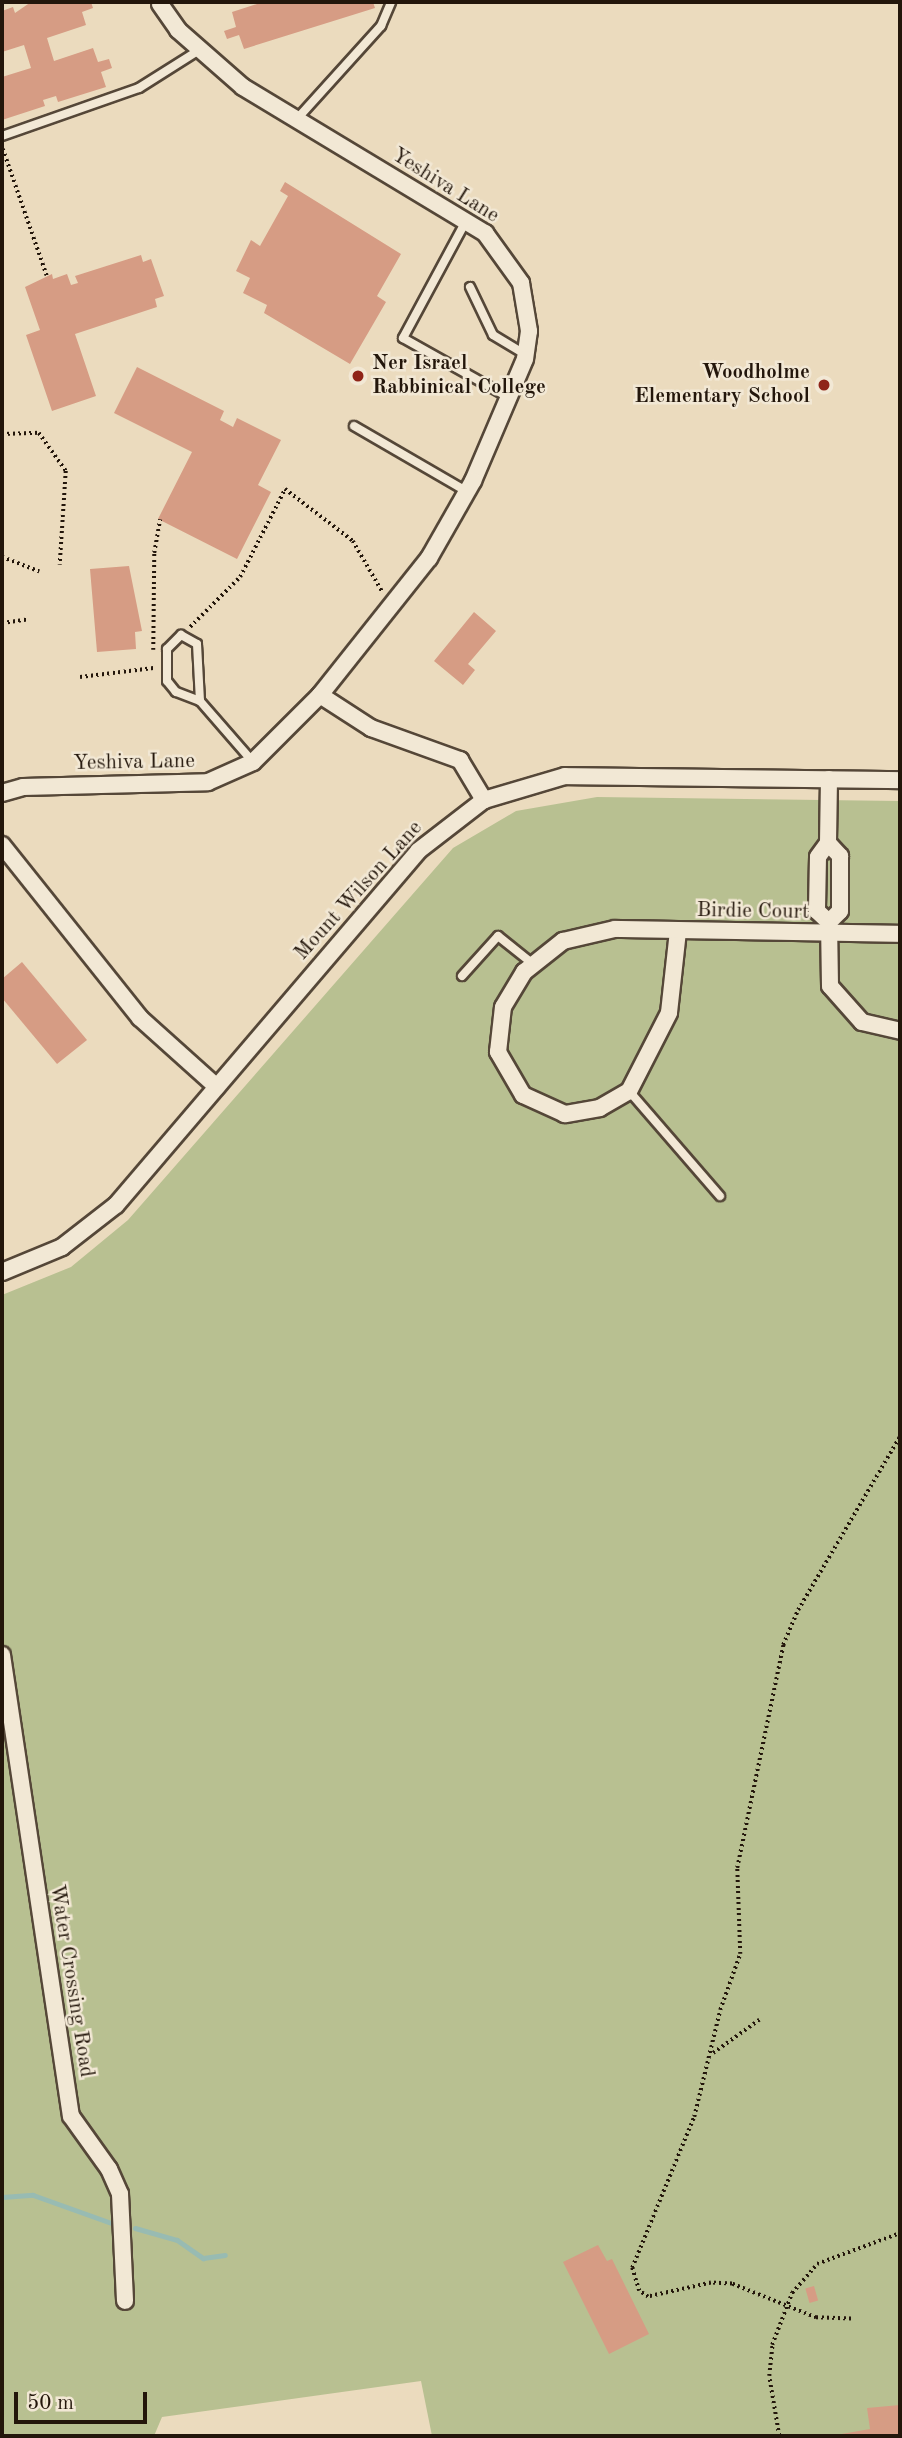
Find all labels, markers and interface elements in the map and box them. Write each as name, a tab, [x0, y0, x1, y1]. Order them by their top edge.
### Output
street label: Yeshiva Lane	[387, 143, 503, 229]
place label: Ner Israel Rabbinical College	[372, 351, 546, 401]
place label: Woodholme Elementary School	[634, 360, 810, 410]
marker: Ner Israel Rabbinical College	[350, 368, 366, 384]
marker: Woodholme Elementary School	[816, 377, 832, 393]
street label: Yeshiva Lane	[73, 749, 195, 777]
street label: Mount Wilson Lane	[290, 816, 428, 966]
street label: Birdie Court	[696, 898, 810, 926]
street label: Water Crossing Road	[43, 1883, 99, 2079]
scale bar	[18, 2378, 150, 2422]
text: 50 m	[27, 2393, 74, 2414]

